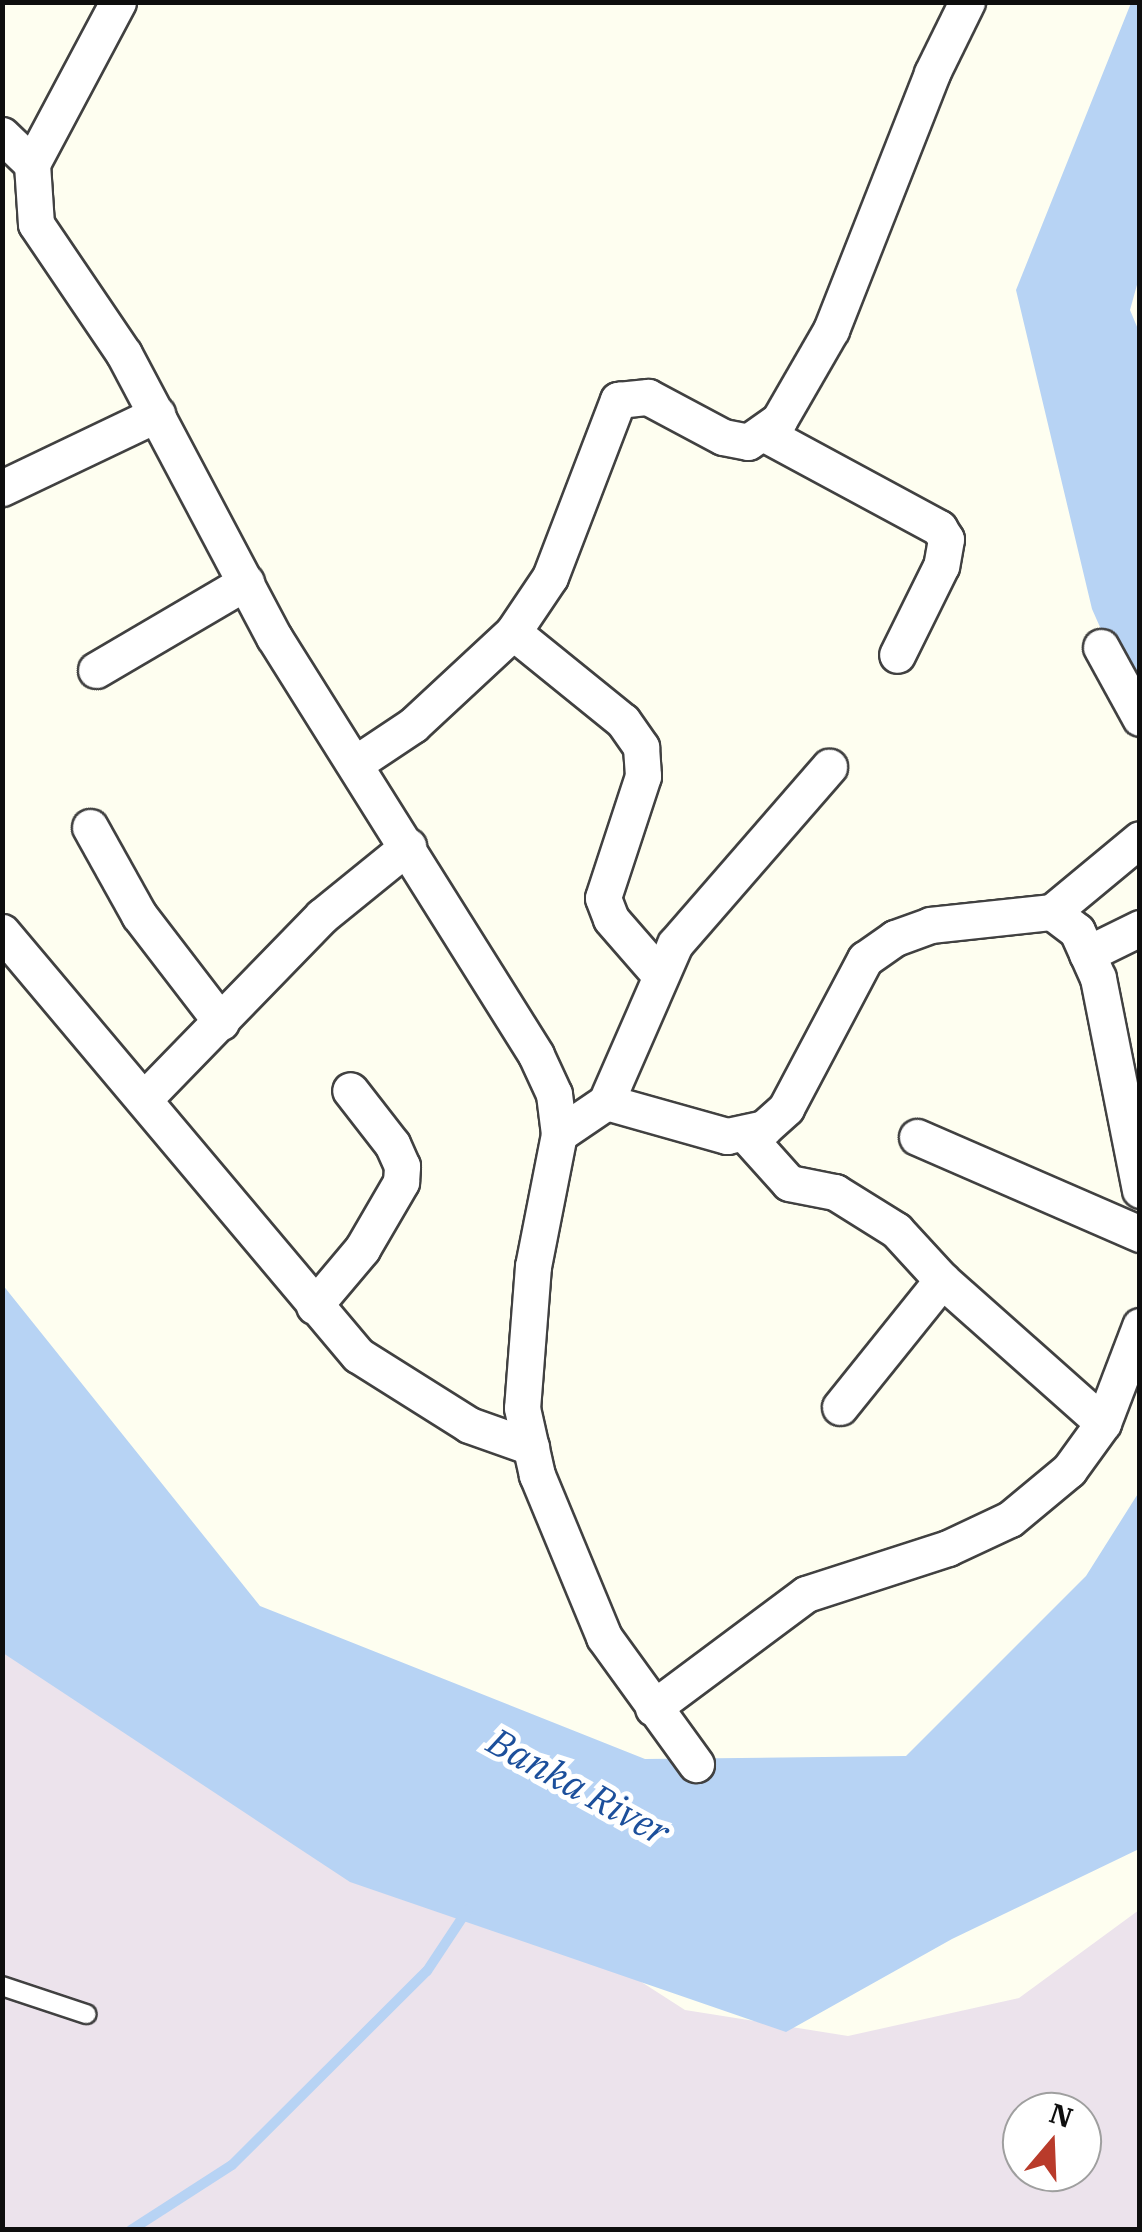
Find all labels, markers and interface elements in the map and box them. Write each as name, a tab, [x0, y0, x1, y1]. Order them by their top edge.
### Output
water label: Banka River	[480, 1718, 678, 1854]
north arrow	[1002, 2092, 1102, 2192]
text: N	[1045, 2094, 1078, 2136]

